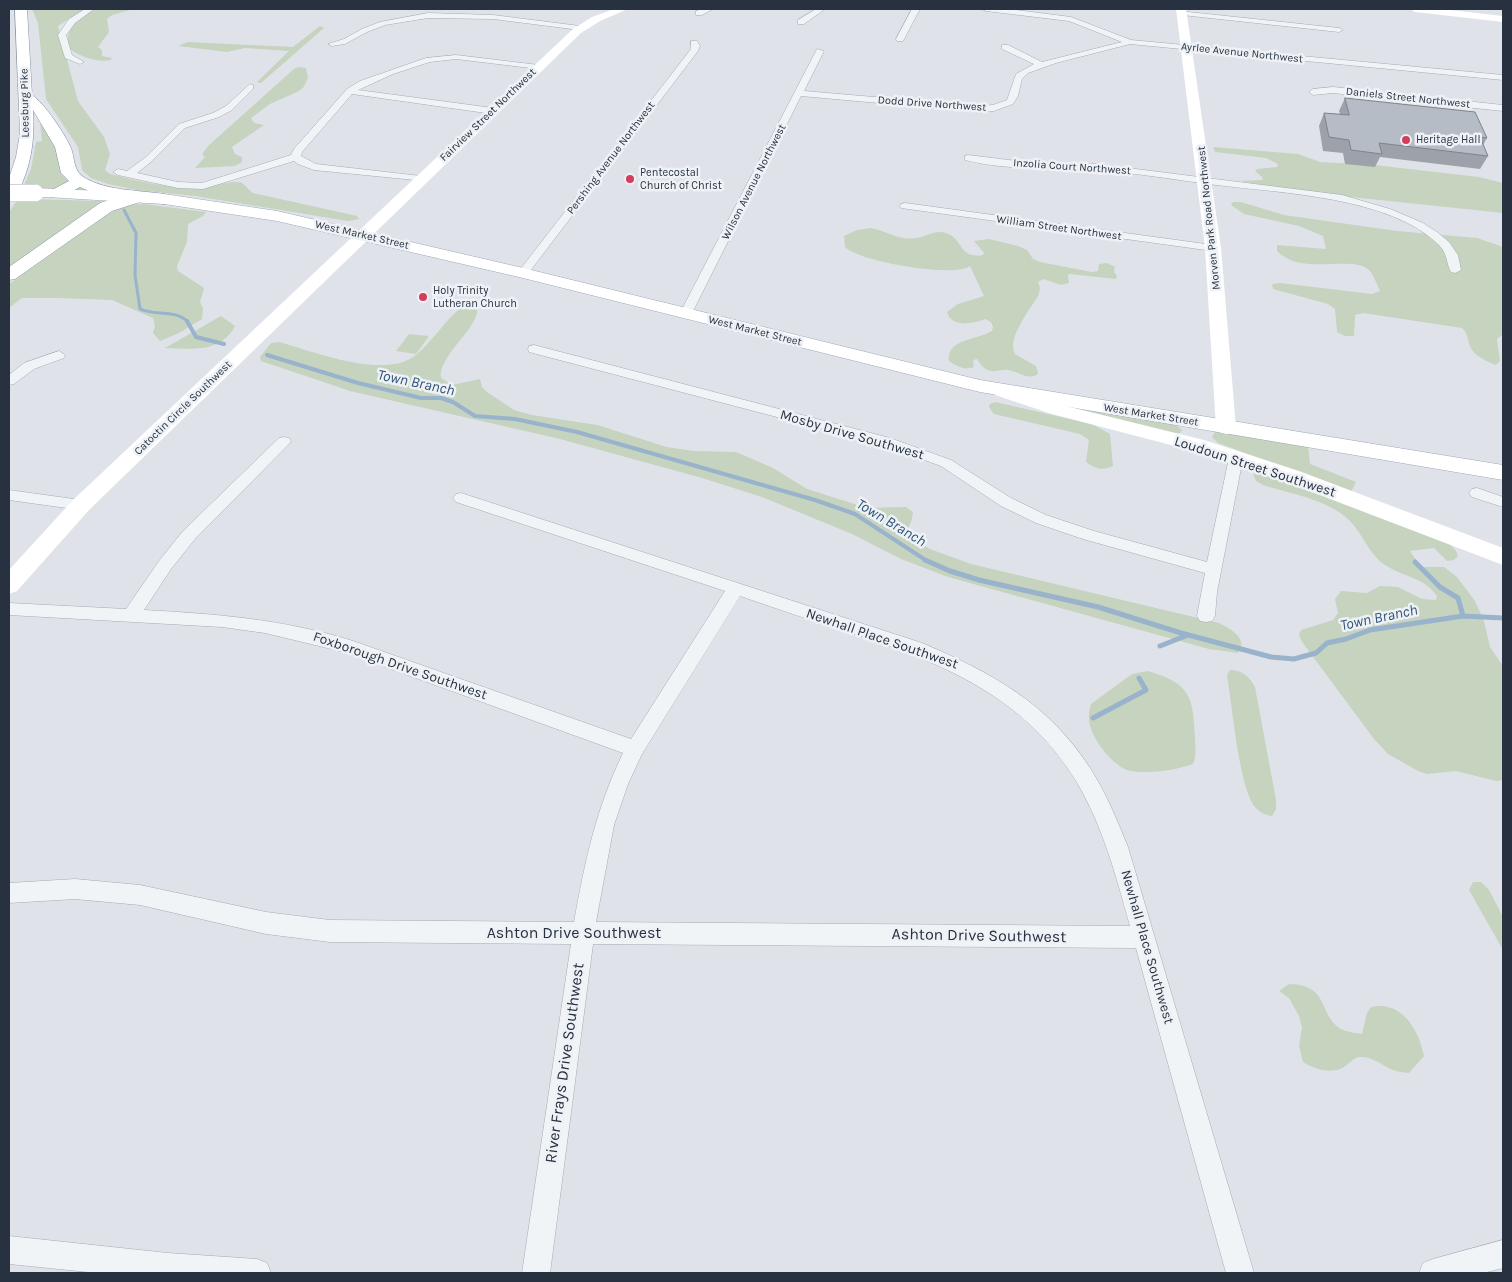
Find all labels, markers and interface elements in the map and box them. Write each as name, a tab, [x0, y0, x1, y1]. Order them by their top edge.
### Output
street label: Ayrlee Avenue Northwest	[1180, 40, 1304, 66]
street label: Fairview Street Northwest	[437, 66, 539, 164]
street label: Leesburg Pike	[18, 68, 32, 138]
street label: Daniels Street Northwest	[1345, 85, 1471, 111]
street label: Dodd Drive Northwest	[877, 94, 987, 114]
street label: Pershing Avenue Northwest	[564, 99, 658, 217]
street label: Wilson Avenue Northwest	[719, 122, 789, 242]
place label: Heritage Hall	[1416, 133, 1480, 147]
marker: Heritage Hall	[1400, 134, 1412, 146]
street label: Morven Park Road Northwest	[1195, 145, 1223, 291]
street label: Inzolia Court Northwest	[1013, 156, 1131, 178]
place label: Pentecostal Church of Christ	[640, 166, 722, 192]
marker: Pentecostal Church of Christ	[624, 173, 636, 185]
street label: William Street Northwest	[996, 213, 1122, 243]
street label: West Market Street	[314, 218, 410, 252]
place label: Holy Trinity Lutheran Church	[433, 284, 517, 310]
marker: Holy Trinity Lutheran Church	[417, 291, 429, 303]
street label: West Market Street	[707, 313, 803, 349]
street label: Catoctin Circle Southwest	[132, 358, 234, 458]
water label: Town Branch	[376, 366, 456, 400]
street label: West Market Street	[1103, 401, 1199, 429]
street label: Mosby Drive Southwest	[778, 406, 926, 464]
street label: Loudoun Street Southwest	[1172, 433, 1338, 501]
water label: Town Branch	[853, 495, 929, 551]
water label: Town Branch	[1339, 601, 1419, 635]
street label: Newhall Place Southwest	[804, 605, 960, 673]
street label: Foxborough Drive Southwest	[311, 628, 489, 704]
street label: Newhall Place Southwest	[1117, 868, 1177, 1026]
street label: Ashton Drive Southwest	[487, 923, 661, 943]
street label: Ashton Drive Southwest	[892, 925, 1066, 947]
street label: River Frays Drive Southwest	[541, 962, 589, 1164]

